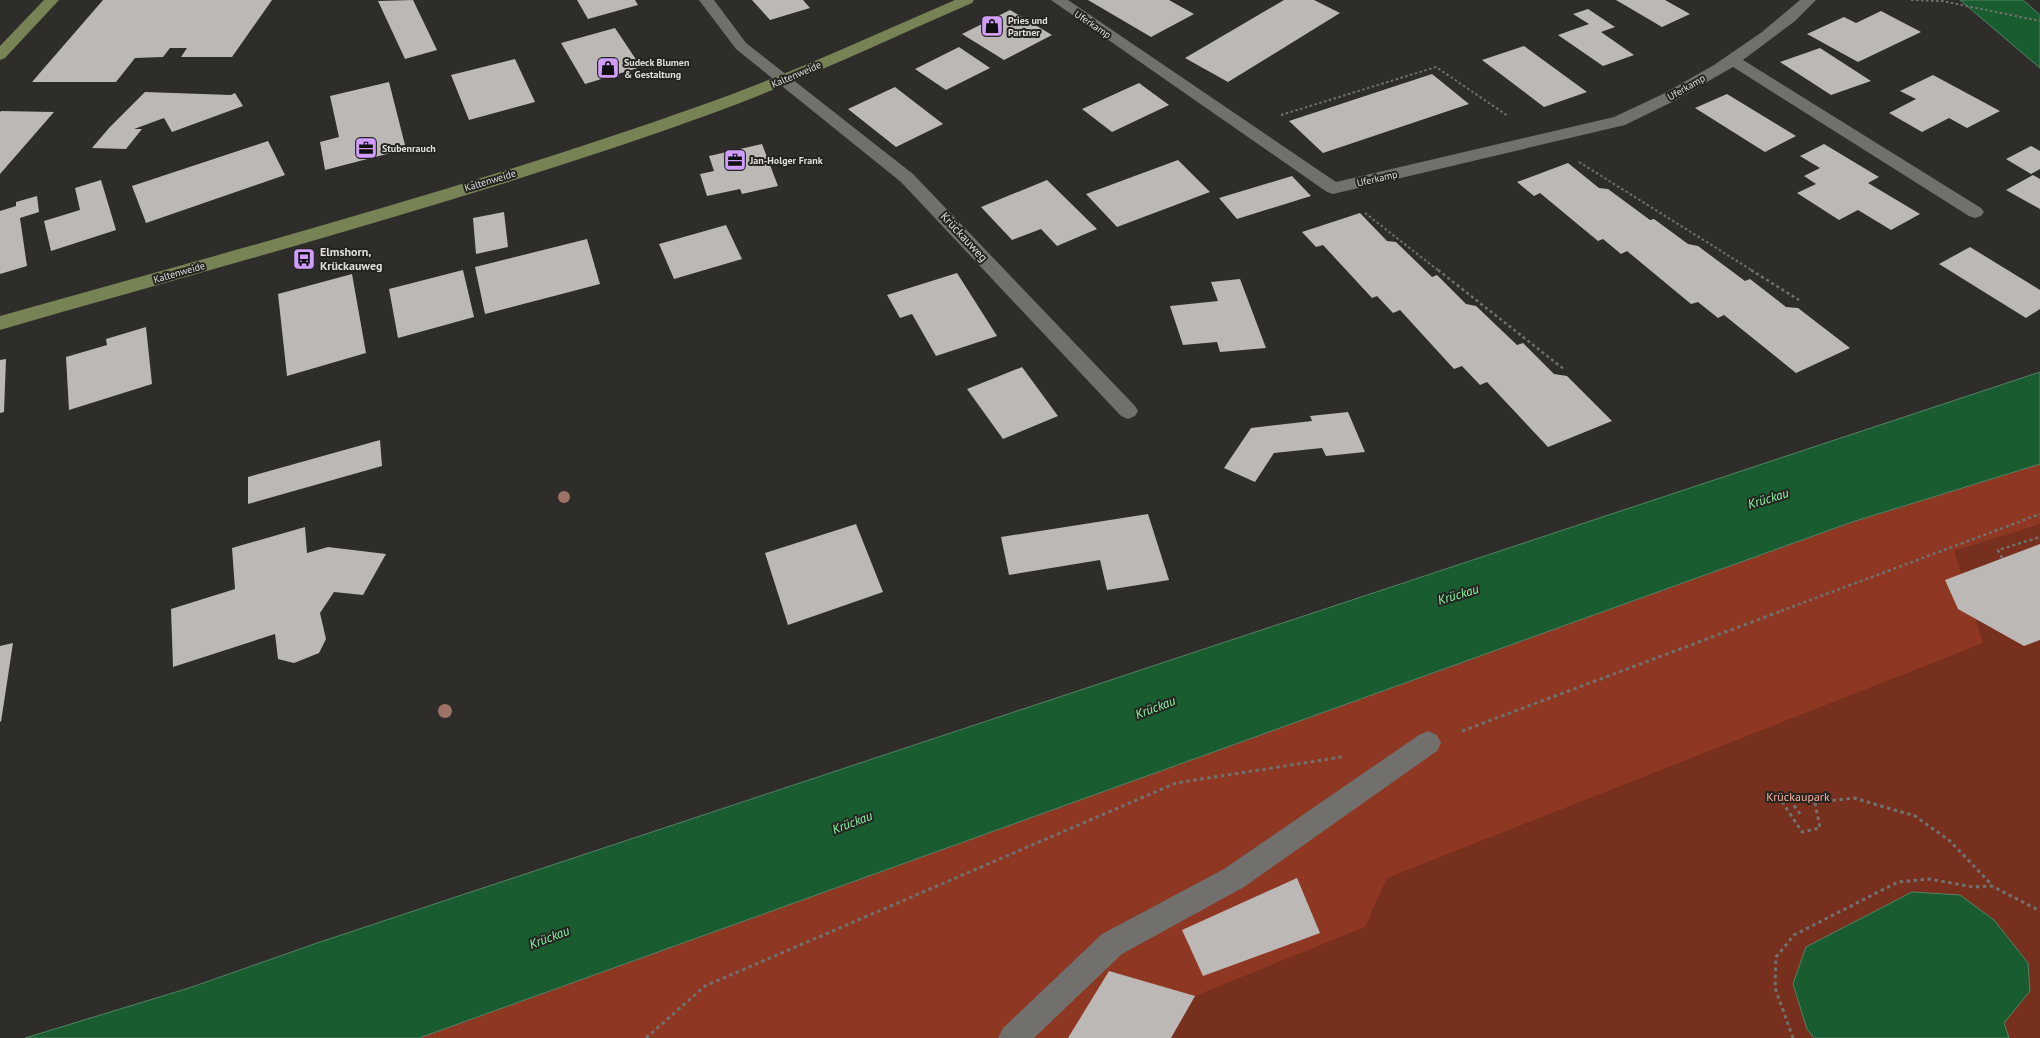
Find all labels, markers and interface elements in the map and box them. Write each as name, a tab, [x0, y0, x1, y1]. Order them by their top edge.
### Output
street label: Uferkamp	[1072, 7, 1114, 41]
shop icon: Pries und Partner	[979, 13, 1005, 39]
place label: Pries und Partner	[1008, 14, 1048, 39]
shop icon: Sudeck Blumen & Gestaltung	[595, 55, 621, 81]
place label: Sudeck Blumen & Gestaltung	[624, 56, 689, 81]
street label: Kaltenweide	[769, 58, 823, 91]
street label: Uferkamp	[1665, 71, 1707, 103]
office icon: Stubenrauch	[353, 135, 379, 161]
place label: Stubenrauch	[382, 142, 436, 155]
office icon: Jan-Holger Frank	[722, 147, 748, 173]
place label: Jan-Holger Frank	[749, 154, 823, 167]
street label: Kaltenweide	[463, 167, 517, 194]
street label: Uferkamp	[1355, 168, 1399, 189]
street label: Krückauweg	[938, 209, 991, 265]
place label: Elmshorn, Krückauweg	[320, 244, 382, 273]
bus stop icon: Elmshorn, Krückauweg	[291, 246, 317, 272]
street label: Kaltenweide	[152, 259, 206, 286]
water label: Krückau	[1746, 484, 1791, 513]
water label: Krückau	[1436, 580, 1481, 609]
water label: Krückau	[1133, 692, 1178, 723]
park label: Krückaupark	[1766, 789, 1830, 804]
water label: Krückau	[830, 807, 875, 838]
water label: Krückau	[527, 922, 572, 953]

